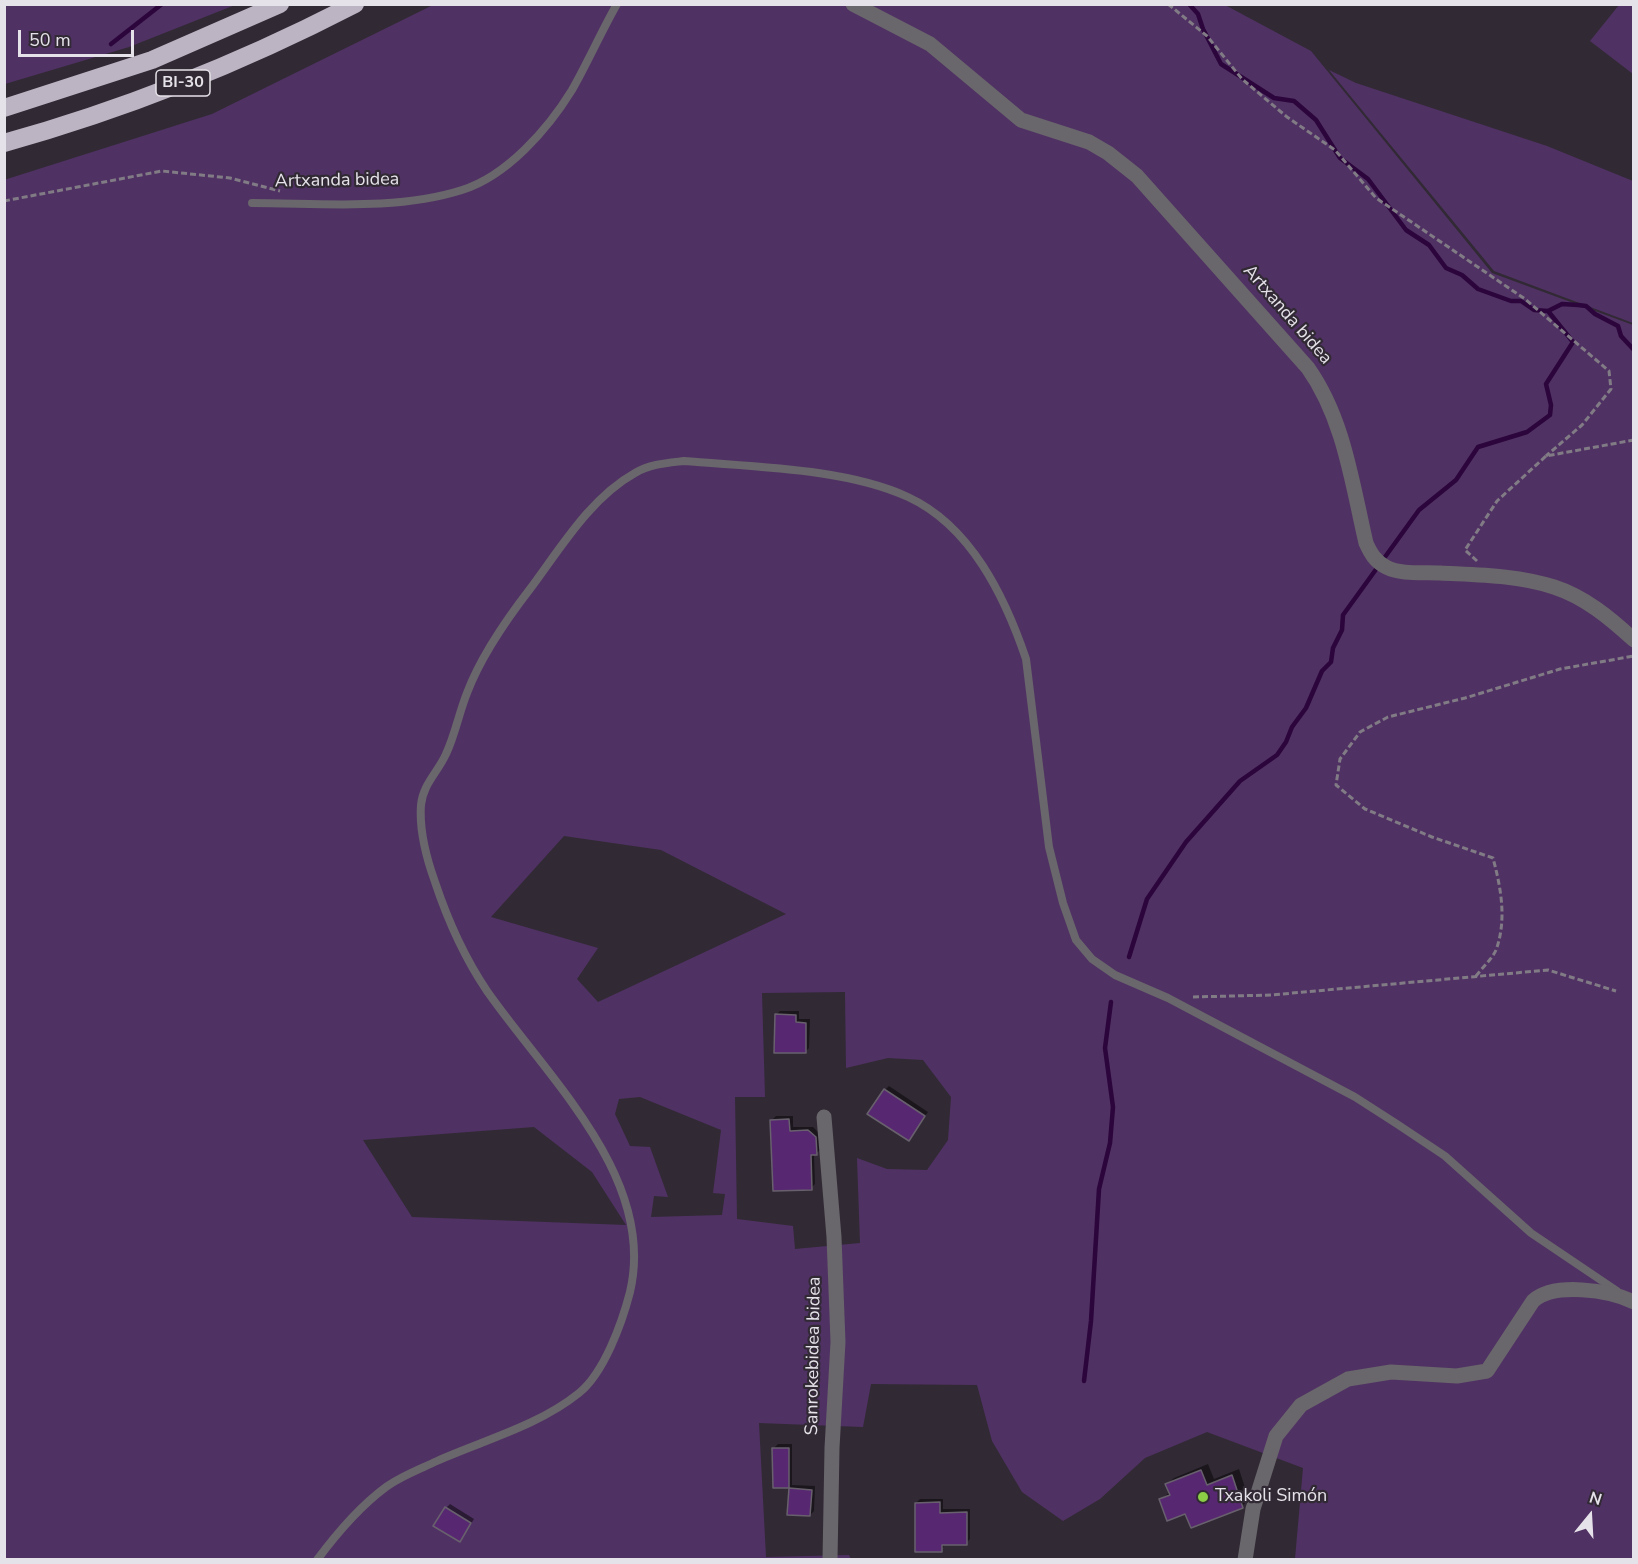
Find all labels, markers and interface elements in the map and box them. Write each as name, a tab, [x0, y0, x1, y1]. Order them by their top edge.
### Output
scale bar	[21, 18, 136, 56]
text: 50 m	[29, 28, 71, 52]
road number: BI-30	[156, 70, 210, 96]
street label: Artxanda bidea	[275, 169, 399, 193]
street label: Artxanda bidea	[1238, 261, 1336, 369]
street label: Sanrokebidea bidea	[802, 1276, 826, 1436]
place label: Txakoli Simón	[1215, 1486, 1327, 1508]
north arrow	[1560, 1486, 1620, 1546]
text: N	[1586, 1487, 1605, 1511]
marker: Txakoli Simón	[1196, 1490, 1210, 1504]

